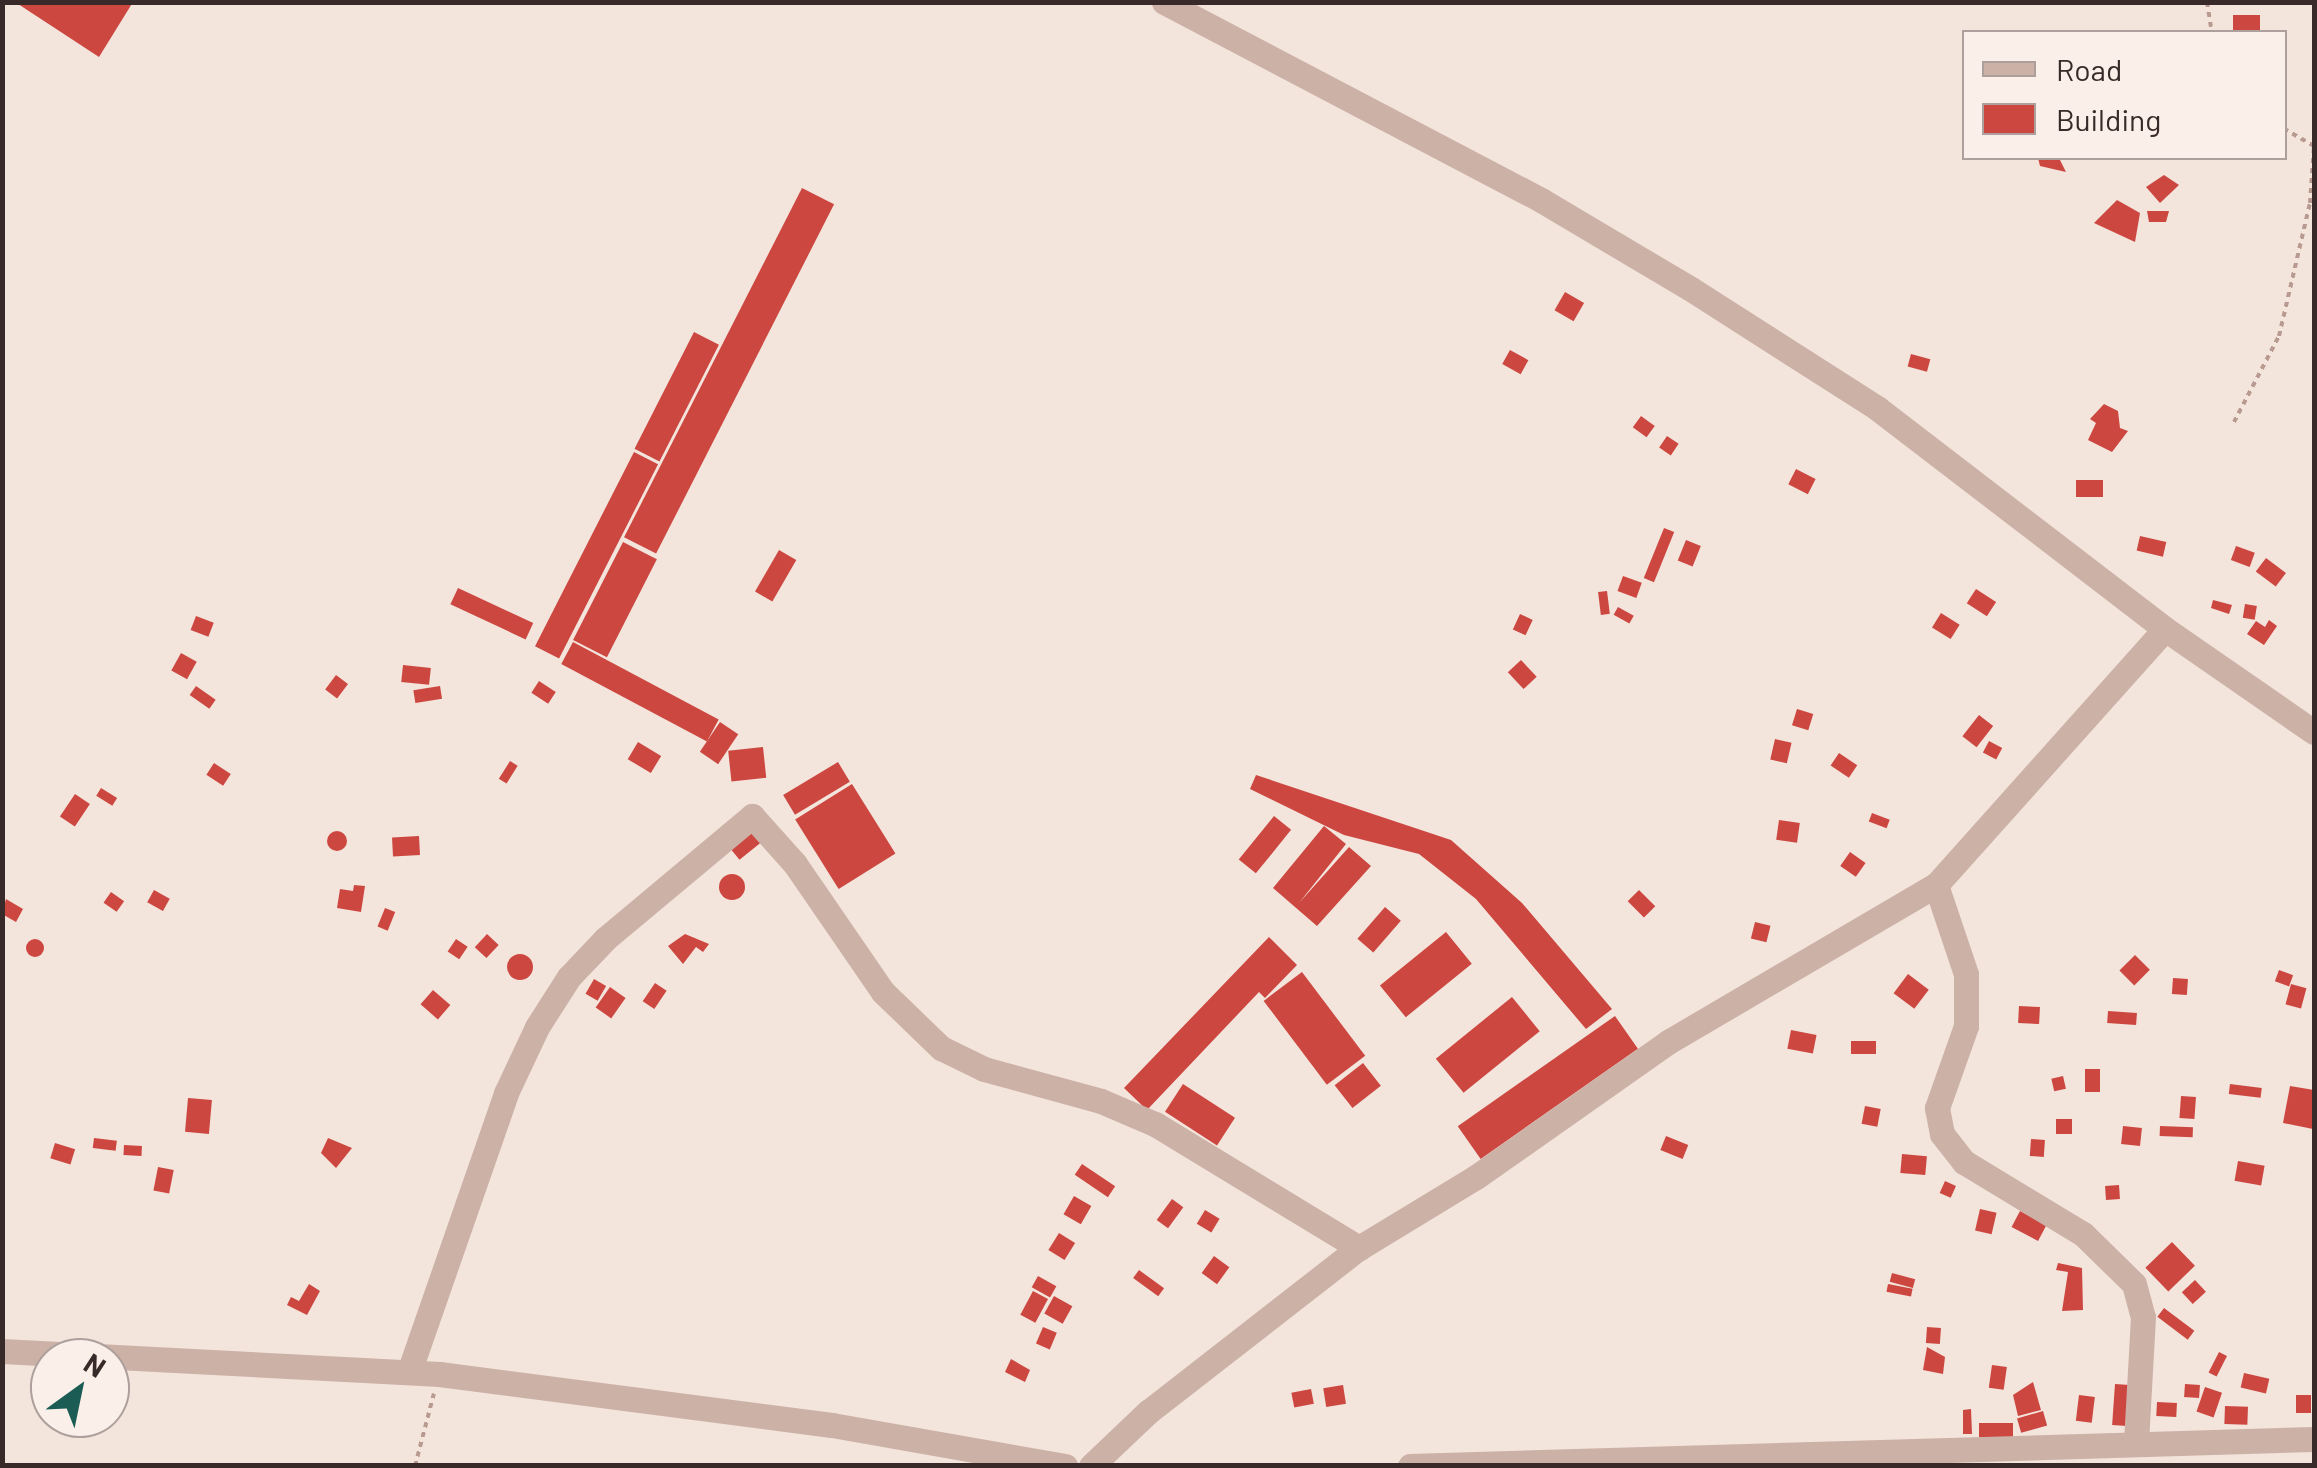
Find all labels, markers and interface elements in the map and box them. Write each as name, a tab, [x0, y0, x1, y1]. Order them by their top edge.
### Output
legend	[1962, 30, 2287, 160]
text: Road	[2056, 51, 2122, 87]
text: Building	[2056, 101, 2161, 137]
north arrow	[30, 1338, 130, 1438]
text: N	[78, 1345, 112, 1384]

